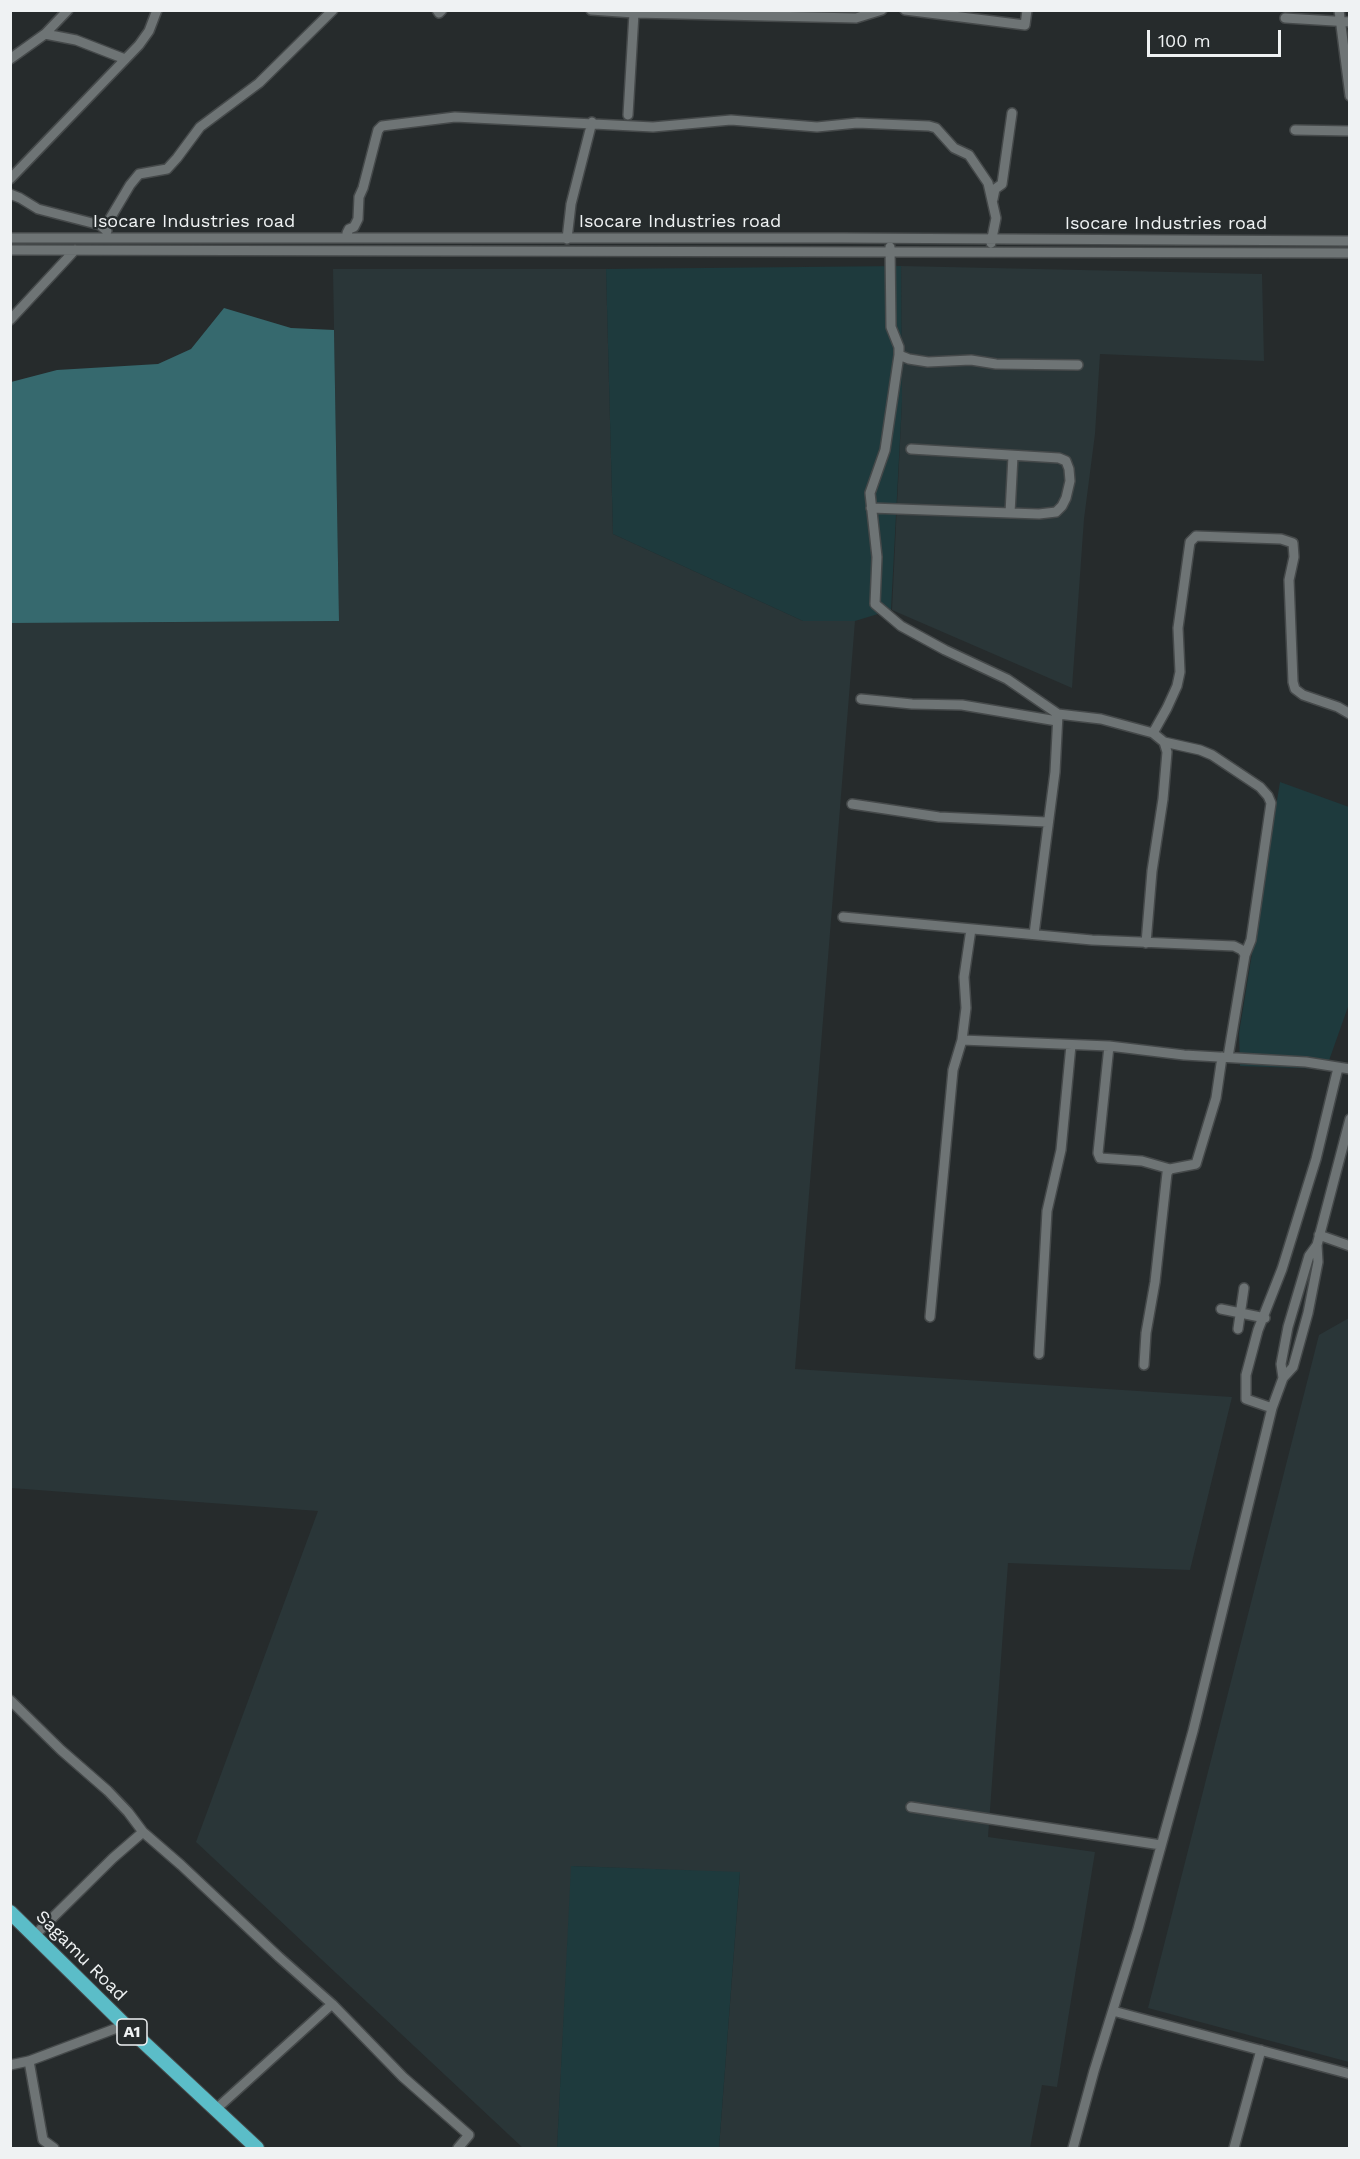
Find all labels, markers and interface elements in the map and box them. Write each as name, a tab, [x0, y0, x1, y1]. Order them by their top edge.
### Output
scale bar	[1150, 18, 1284, 56]
text: 100 m	[1158, 30, 1211, 51]
street label: Isocare Industries road	[93, 211, 295, 233]
street label: Isocare Industries road	[579, 211, 781, 233]
street label: Isocare Industries road	[1065, 213, 1267, 235]
street label: Sagamu Road	[31, 1906, 131, 2006]
road number: A1	[117, 2019, 147, 2045]

